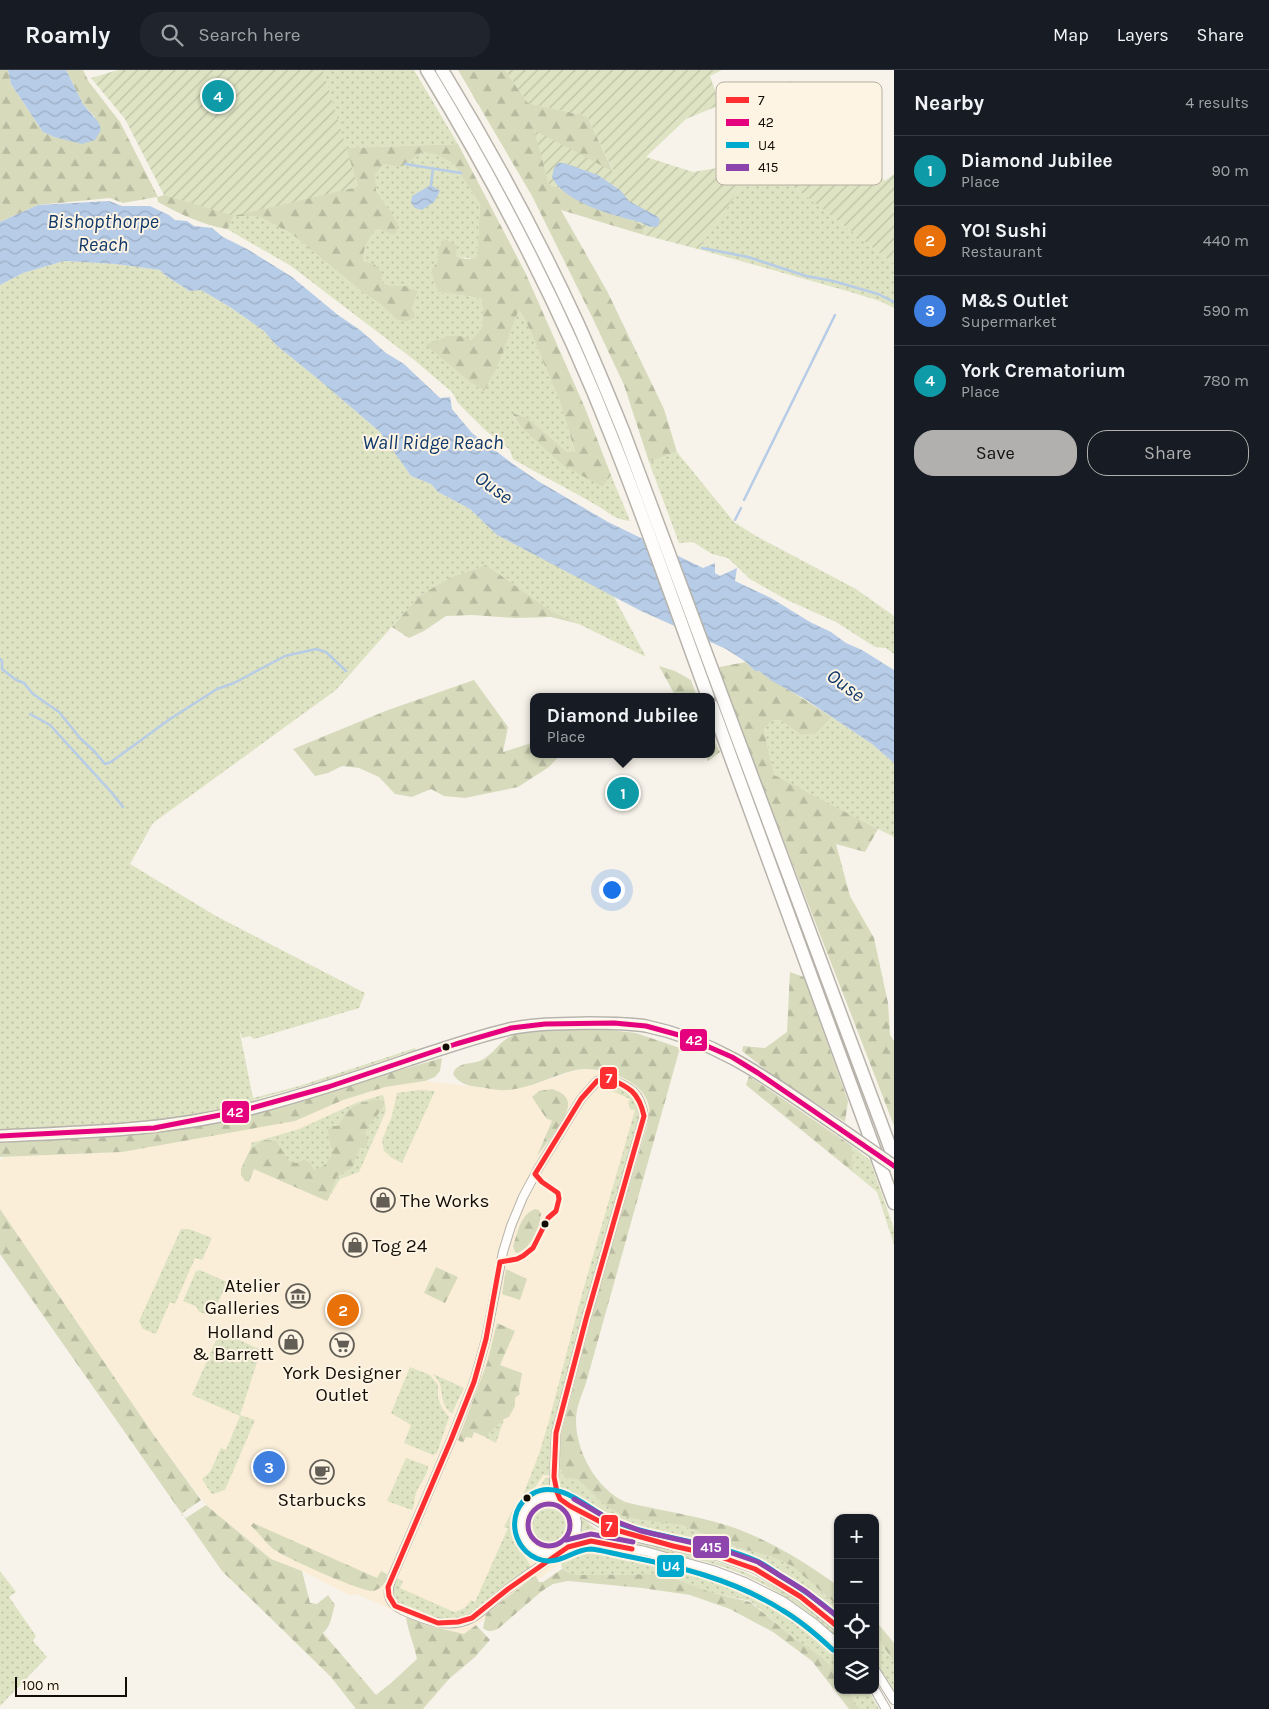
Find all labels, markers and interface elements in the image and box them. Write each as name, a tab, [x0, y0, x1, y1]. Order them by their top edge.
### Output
search box	[140, 12, 490, 57]
text: Roamly	[25, 21, 110, 49]
icon: search	[158, 21, 186, 49]
text: Search here	[198, 24, 300, 46]
text: Map	[1053, 24, 1089, 46]
text: Layers	[1117, 24, 1169, 46]
text: Share	[1197, 24, 1244, 46]
pin: 4	[202, 77, 234, 115]
legend	[716, 82, 882, 185]
text: Nearby	[914, 91, 984, 115]
text: 7	[758, 92, 765, 109]
text: 4 results	[1185, 93, 1249, 112]
text: 42	[758, 114, 774, 131]
text: U4	[758, 137, 775, 154]
text: Diamond Jubilee	[961, 150, 1113, 172]
text: 415	[758, 159, 778, 176]
text: 1	[927, 161, 933, 180]
text: 90 m	[1211, 161, 1249, 180]
text: Place	[961, 172, 1000, 191]
water label: Bishopthorpe Reach	[47, 210, 159, 256]
text: YO! Sushi	[961, 220, 1047, 242]
text: 2	[925, 231, 935, 250]
text: 440 m	[1203, 231, 1249, 250]
text: Restaurant	[961, 242, 1042, 261]
text: M&S Outlet	[961, 290, 1069, 312]
text: 3	[925, 301, 935, 320]
text: 590 m	[1202, 301, 1249, 320]
text: Supermarket	[961, 312, 1057, 331]
text: York Crematorium	[961, 360, 1125, 382]
text: 4	[925, 371, 935, 390]
text: 780 m	[1203, 371, 1249, 390]
text: Place	[961, 382, 1000, 401]
button: Save	[914, 430, 1077, 476]
button: Share	[1087, 430, 1249, 476]
water label: Wall Ridge Reach	[362, 431, 504, 454]
water label: Ouse	[470, 466, 517, 509]
water label: Ouse	[822, 664, 869, 707]
popup	[530, 693, 715, 758]
text: Diamond Jubilee	[547, 705, 698, 727]
text: Place	[547, 727, 585, 746]
pin: 1	[607, 774, 639, 812]
your location	[599, 877, 625, 903]
line badge: 42	[679, 1028, 708, 1052]
text: 42	[686, 1032, 702, 1049]
unlabelled marker	[441, 1042, 451, 1052]
line badge: 7	[599, 1066, 618, 1090]
text: 7	[606, 1070, 613, 1087]
line badge: 42	[221, 1100, 250, 1124]
text: 42	[227, 1104, 243, 1121]
shop icon: The Works	[370, 1187, 396, 1213]
place label: The Works	[400, 1190, 490, 1212]
unlabelled marker	[540, 1219, 550, 1229]
shop icon: Tog 24	[342, 1232, 368, 1258]
place label: Tog 24	[372, 1235, 428, 1257]
place label: Atelier Galleries	[205, 1275, 280, 1319]
museum icon: Atelier Galleries	[285, 1283, 311, 1309]
pin: 2	[327, 1291, 359, 1329]
place label: Holland & Barrett	[192, 1321, 274, 1365]
shop icon: Holland & Barrett	[278, 1329, 304, 1355]
supermarket icon: York Designer Outlet	[329, 1332, 355, 1358]
place label: York Designer Outlet	[283, 1362, 401, 1406]
pin: 3	[253, 1448, 285, 1486]
cafe icon: Starbucks	[309, 1459, 335, 1485]
place label: Starbucks	[277, 1489, 367, 1511]
unlabelled marker	[522, 1493, 532, 1503]
line badge: 7	[600, 1514, 619, 1538]
map controls	[834, 1514, 879, 1694]
button: +	[834, 1514, 879, 1559]
text: 7	[606, 1518, 613, 1535]
line badge: 415	[692, 1535, 730, 1559]
text: 415	[700, 1539, 722, 1556]
line badge: U4	[656, 1554, 685, 1578]
text: U4	[662, 1558, 681, 1575]
button: −	[834, 1559, 879, 1604]
button: locate	[834, 1604, 879, 1649]
button: layers	[834, 1649, 879, 1694]
scale bar	[15, 1674, 128, 1697]
text: 100 m	[22, 1677, 60, 1694]

